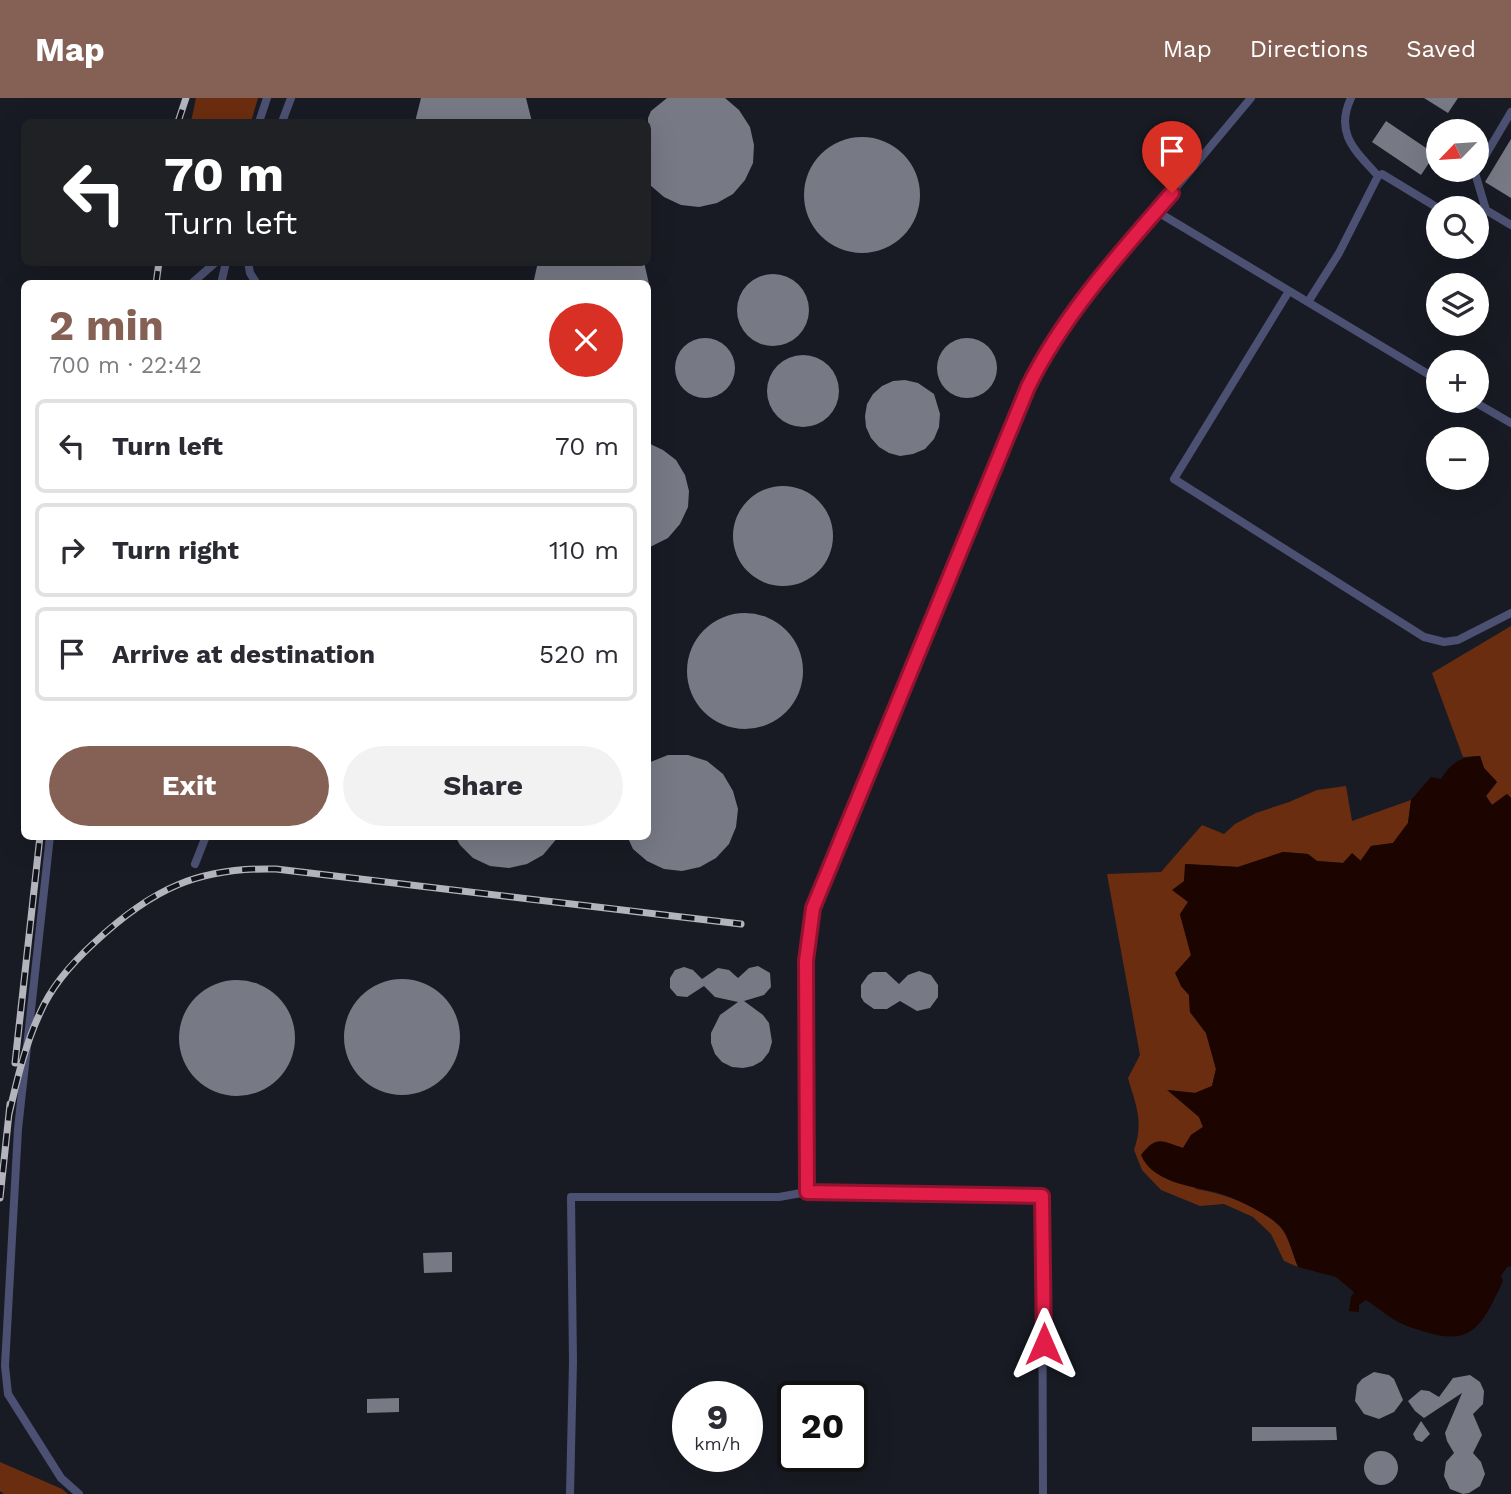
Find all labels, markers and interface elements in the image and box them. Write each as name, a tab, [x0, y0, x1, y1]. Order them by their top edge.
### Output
text: Map	[35, 30, 105, 69]
text: Map	[1163, 35, 1212, 63]
text: Directions	[1250, 35, 1368, 63]
text: Saved	[1406, 35, 1476, 63]
north arrow	[1426, 119, 1489, 182]
map controls	[1426, 119, 1489, 490]
pin	[1142, 121, 1202, 193]
icon: arrive	[1153, 132, 1191, 170]
text: 70 m	[164, 145, 284, 203]
icon: left	[49, 147, 140, 238]
button: search	[1426, 196, 1489, 259]
text: Turn left	[164, 204, 297, 242]
button: layers	[1426, 273, 1489, 336]
text: 2 min	[49, 301, 164, 350]
button: close	[549, 303, 623, 377]
button: +	[1426, 350, 1489, 413]
text: 700 m · 22:42	[49, 352, 202, 379]
icon: left	[53, 427, 91, 465]
button: −	[1426, 427, 1489, 490]
text: Turn left	[112, 431, 223, 461]
text: 70 m	[555, 431, 619, 461]
icon: right	[53, 531, 91, 569]
text: Turn right	[112, 535, 239, 565]
text: 110 m	[549, 535, 619, 565]
icon: arrive	[53, 635, 91, 673]
text: Arrive at destination	[112, 639, 375, 669]
text: 520 m	[539, 639, 619, 669]
button: Exit	[49, 746, 329, 826]
button: Share	[343, 746, 623, 826]
position arrow	[1007, 1307, 1081, 1381]
speed limit sign: 20	[777, 1381, 868, 1472]
text: 9	[707, 1396, 728, 1438]
text: km/h	[694, 1433, 741, 1454]

